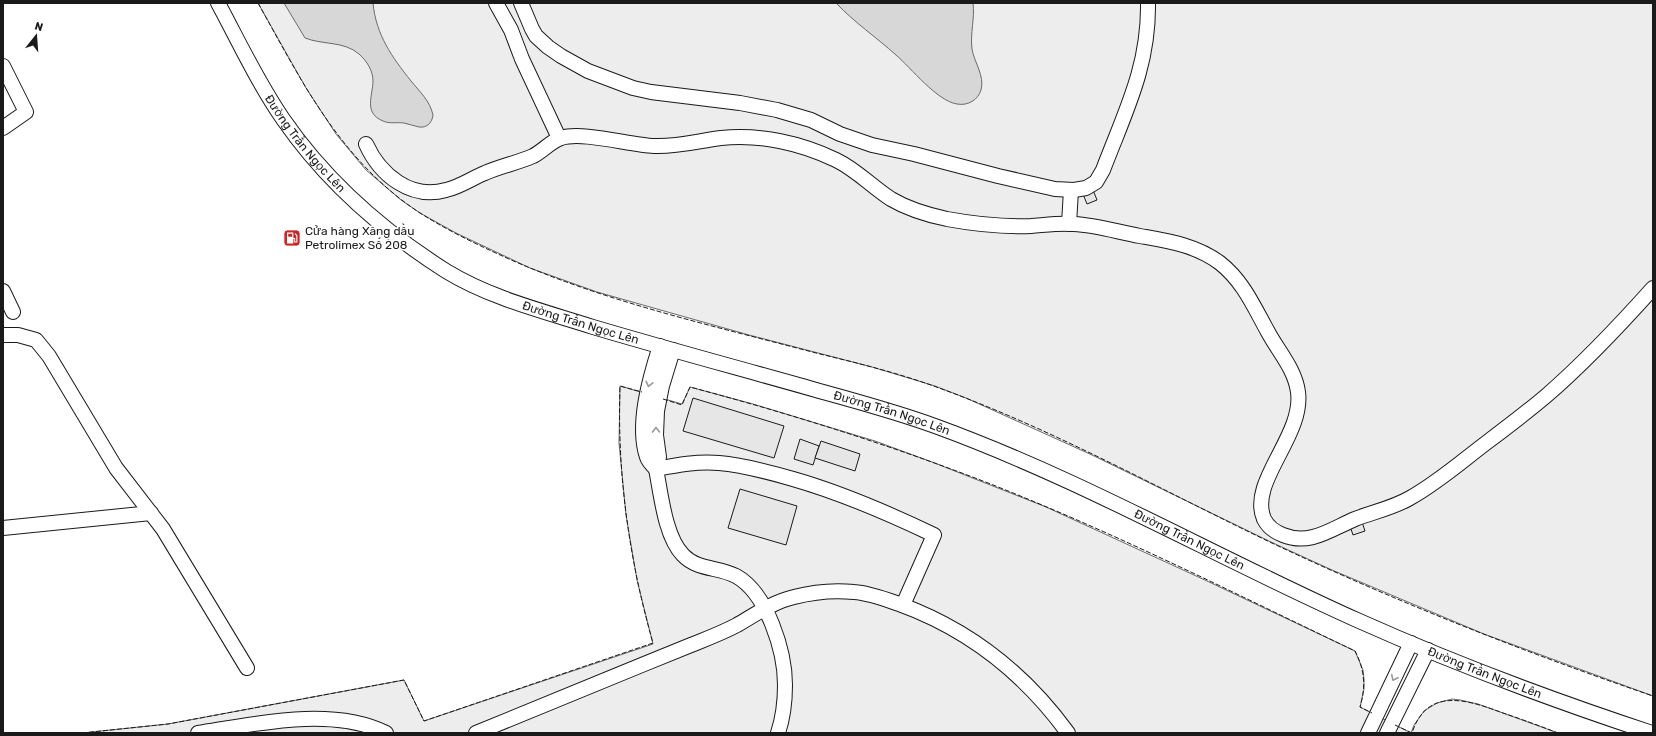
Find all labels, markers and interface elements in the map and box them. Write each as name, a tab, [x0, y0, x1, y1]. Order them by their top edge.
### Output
north arrow	[16, 16, 56, 56]
text: N	[33, 20, 45, 34]
street label: Đường Trần Ngọc Lên	[262, 92, 348, 195]
place label: Cửa hàng Xăng dầu Petrolimex Số 208	[305, 223, 414, 252]
fuel station icon: Cửa hàng Xăng dầu Petrolimex Số 208	[282, 228, 302, 248]
street label: Đường Trần Ngọc Lên	[520, 298, 640, 347]
one-way arrow	[645, 380, 654, 387]
street label: Đường Trần Ngọc Lên	[832, 388, 952, 438]
one-way arrow	[652, 427, 660, 433]
street label: Đường Trần Ngọc Lên	[1132, 507, 1247, 573]
street label: Đường Trần Ngọc Lên	[1426, 644, 1544, 701]
one-way arrow	[1391, 674, 1399, 682]

